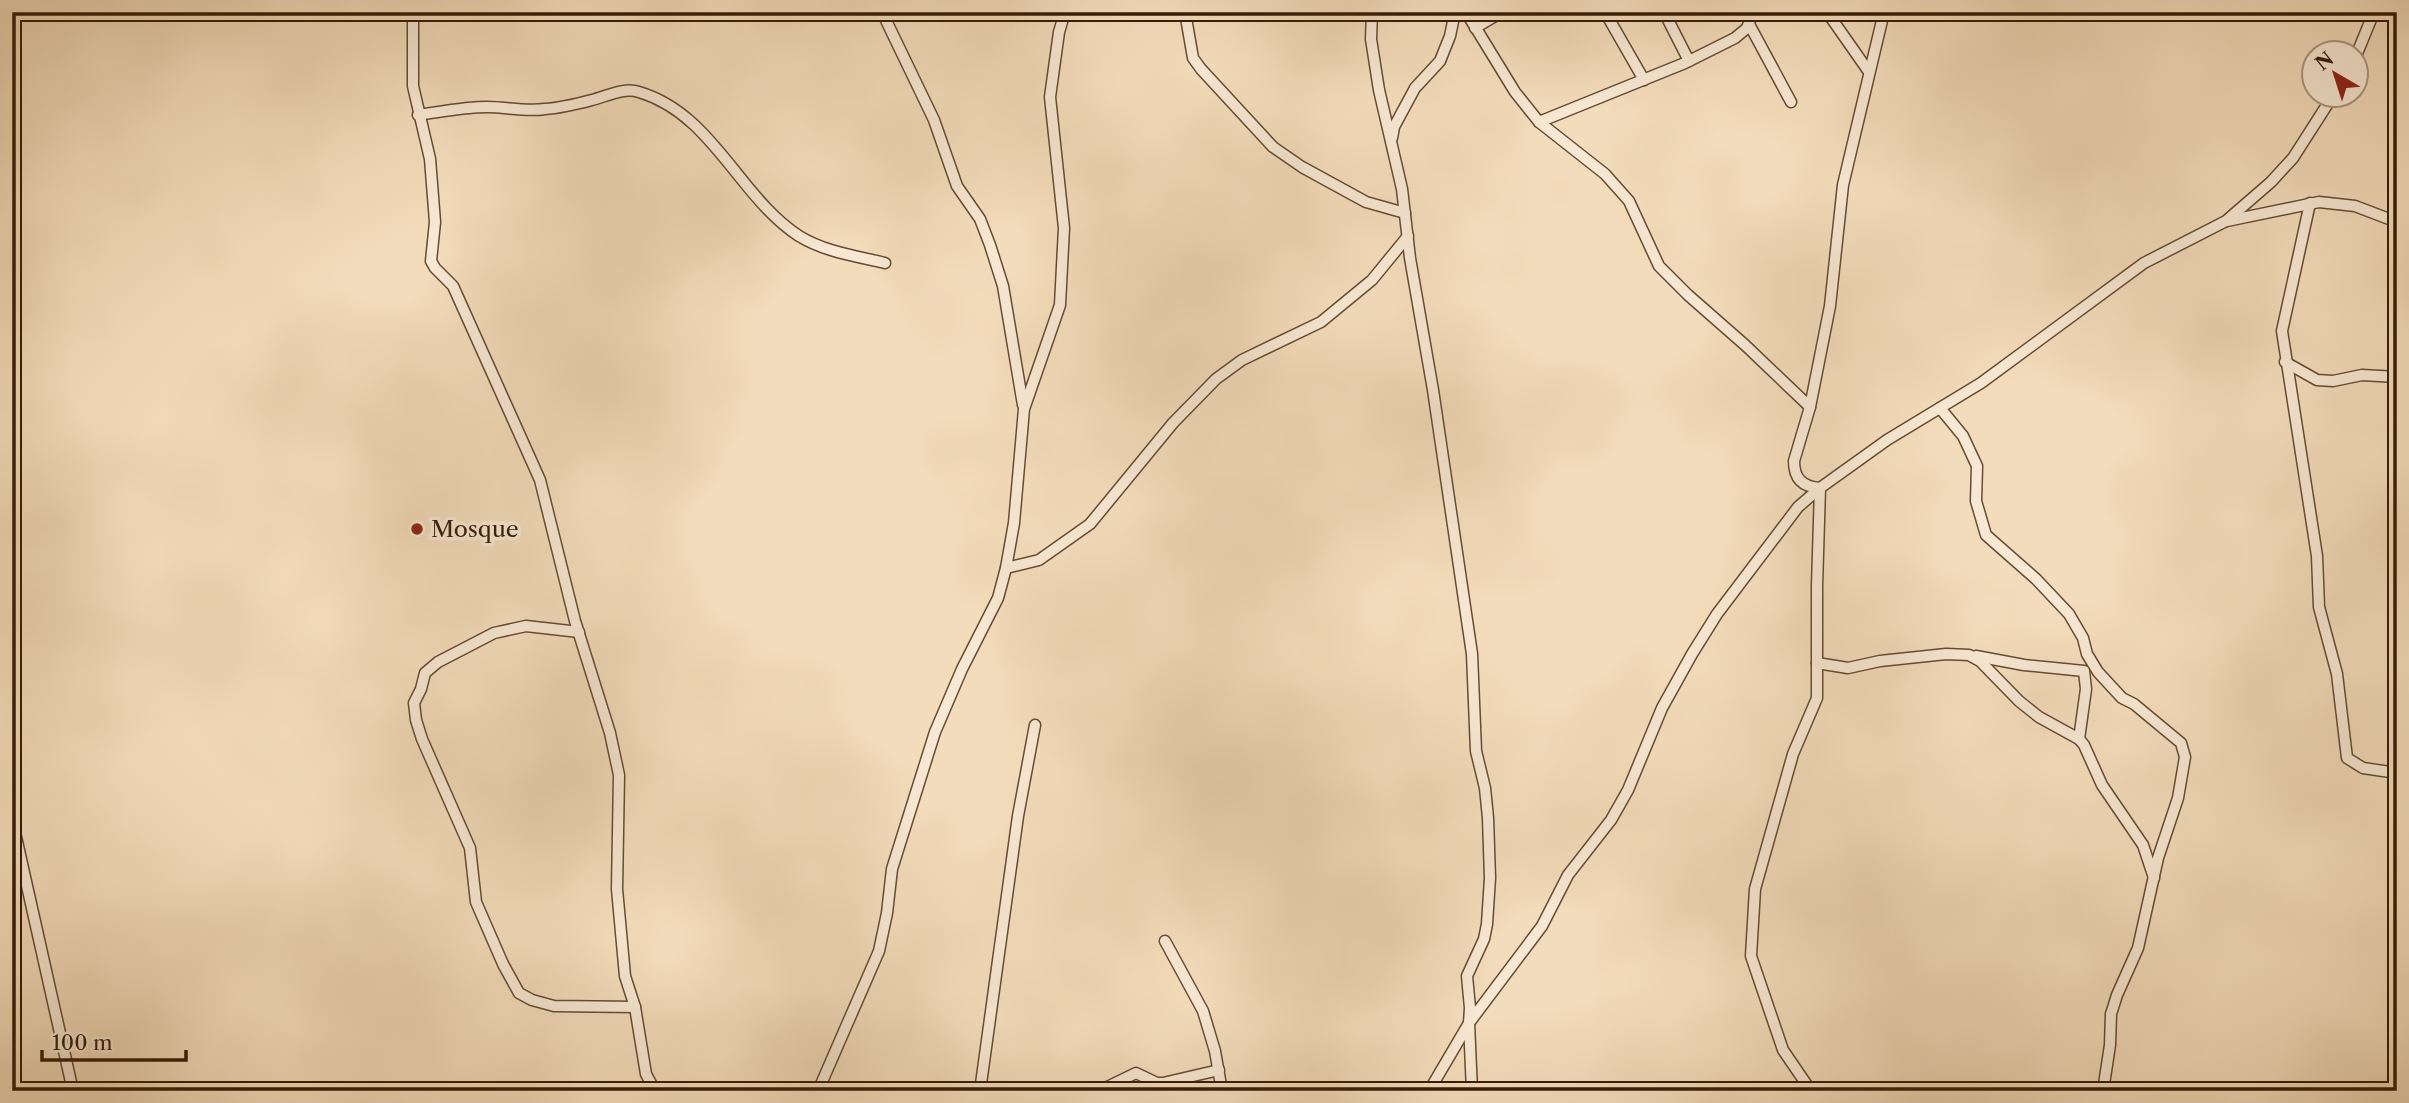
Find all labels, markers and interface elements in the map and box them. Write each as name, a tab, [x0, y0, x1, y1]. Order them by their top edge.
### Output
north arrow	[2300, 38, 2370, 108]
text: N	[2311, 47, 2338, 75]
place label: Mosque	[431, 515, 519, 543]
marker: Mosque	[409, 521, 425, 537]
scale bar	[42, 1019, 186, 1063]
text: 100 m	[52, 1030, 113, 1055]

